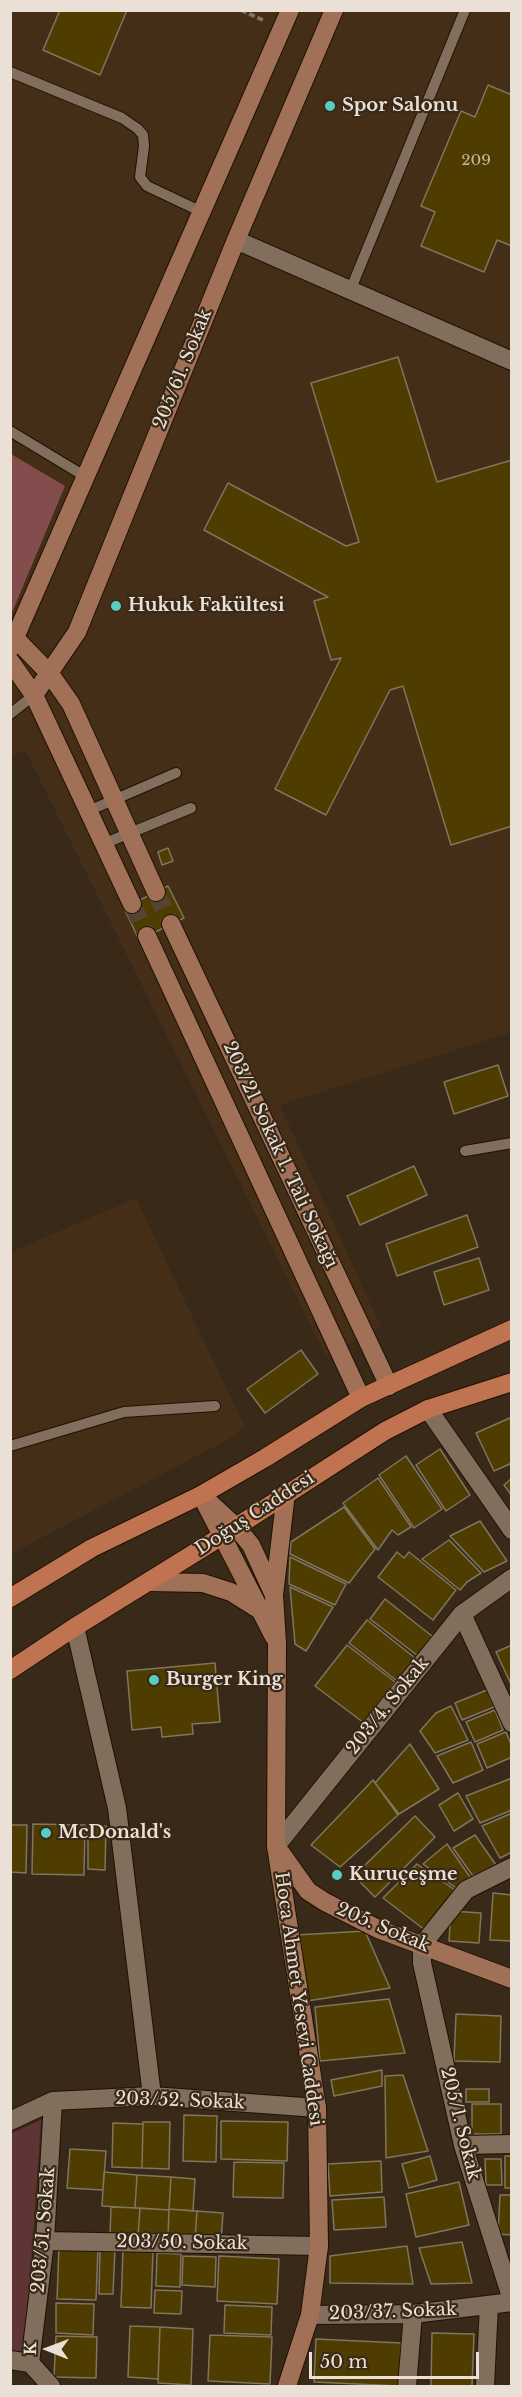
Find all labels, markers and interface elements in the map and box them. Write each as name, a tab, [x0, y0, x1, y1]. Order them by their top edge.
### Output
place label: Spor Salonu	[342, 95, 458, 117]
marker: Spor Salonu	[323, 99, 337, 113]
house number: 209	[461, 152, 491, 170]
street label: 205/61. Sokak	[149, 306, 217, 432]
place label: Hukuk Fakültesi	[128, 595, 285, 617]
marker: Hukuk Fakültesi	[109, 599, 123, 613]
street label: 203/21 Sokak 1. Tali Sokağı	[218, 1038, 342, 1272]
street label: Doğuş Caddesi	[192, 1468, 318, 1560]
street label: 203/4. Sokak	[342, 1653, 434, 1759]
place label: Burger King	[166, 1669, 282, 1691]
marker: Burger King	[147, 1673, 161, 1687]
place label: McDonald's	[58, 1822, 171, 1844]
marker: McDonald's	[39, 1826, 53, 1840]
place label: Kuruçeşme	[349, 1864, 458, 1886]
marker: Kuruçeşme	[330, 1868, 344, 1882]
street label: Hoca Ahmet Yesevi Caddesi	[269, 1871, 327, 2127]
street label: 205. Sokak	[333, 1899, 433, 1957]
street label: 205/1. Sokak	[435, 2065, 485, 2183]
street label: 203/52. Sokak	[115, 2088, 245, 2114]
street label: 203/51. Sokak	[28, 2166, 60, 2294]
street label: 203/50. Sokak	[116, 2231, 248, 2255]
street label: 203/37. Sokak	[329, 2299, 457, 2325]
north arrow	[18, 2319, 78, 2379]
scale bar	[312, 2340, 482, 2378]
text: K	[20, 2342, 40, 2355]
text: 50 m	[320, 2351, 368, 2373]

